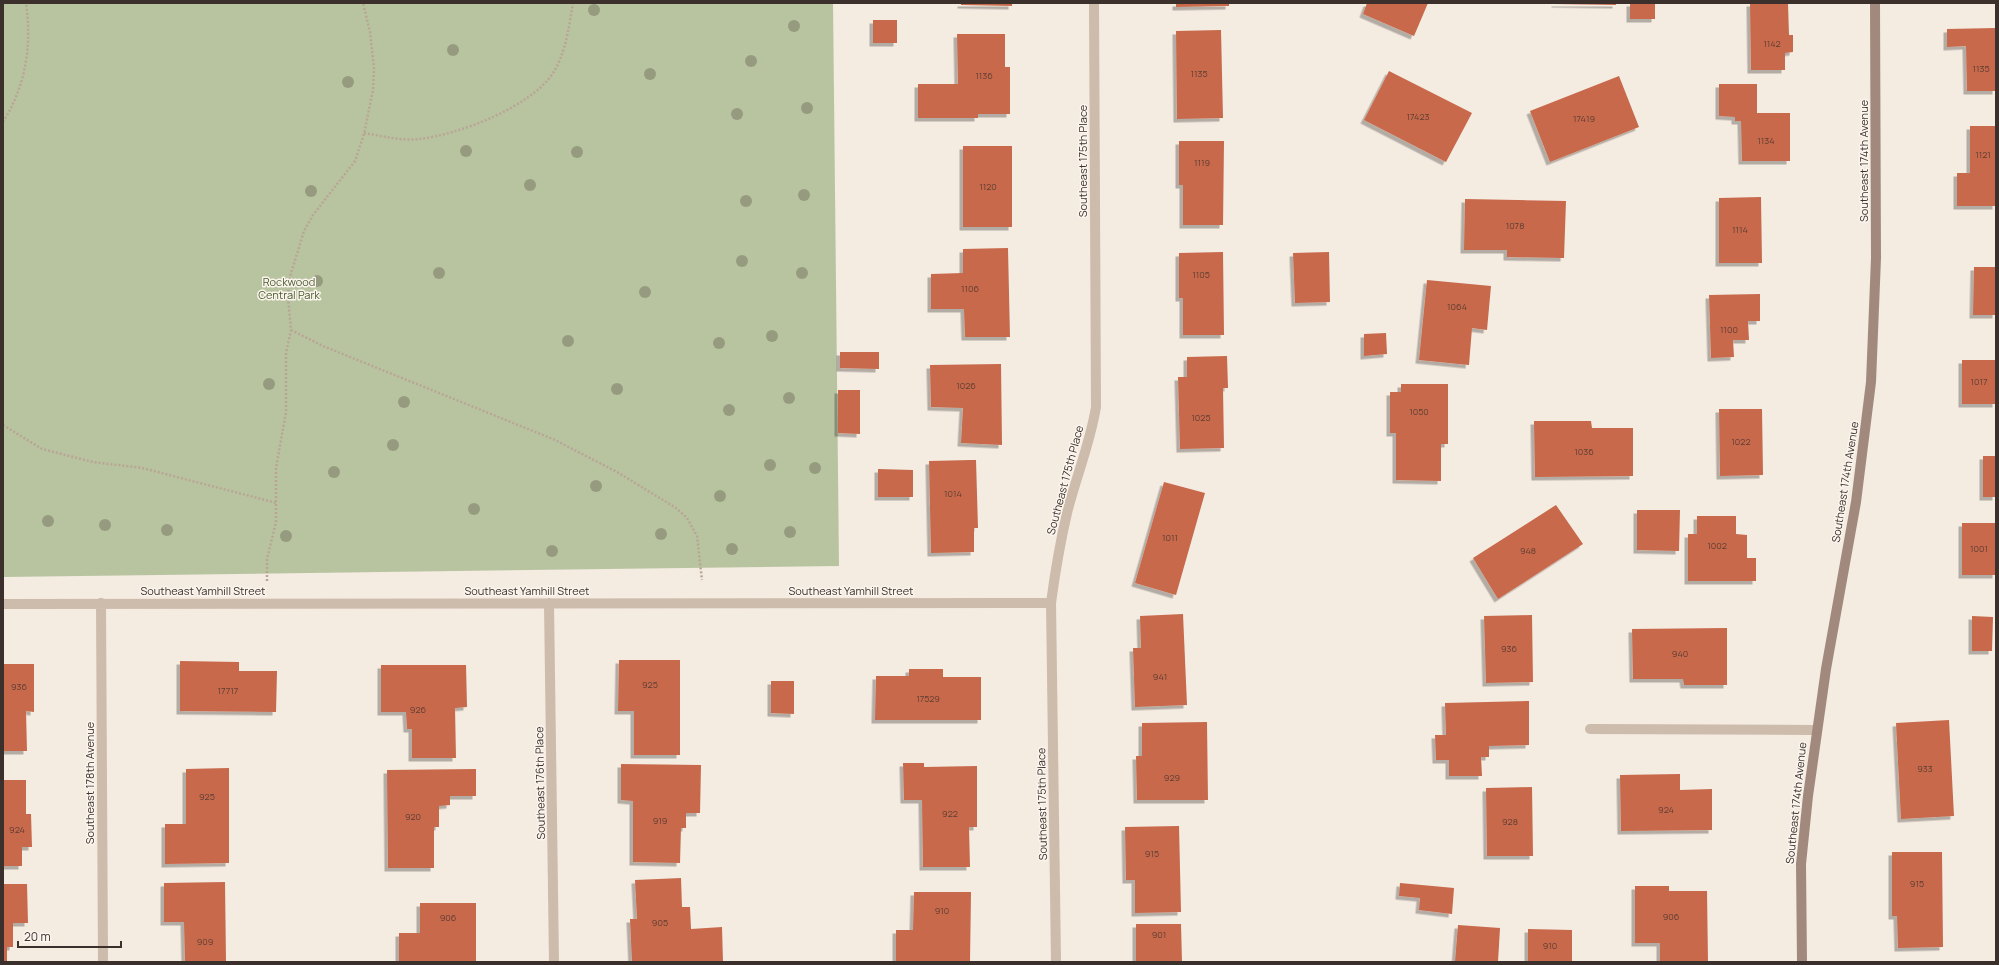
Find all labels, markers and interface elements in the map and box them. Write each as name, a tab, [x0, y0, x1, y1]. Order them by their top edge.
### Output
house number: 1142	[1763, 37, 1781, 50]
house number: 1135	[1972, 62, 1990, 75]
house number: 1135	[1190, 67, 1208, 80]
house number: 1136	[975, 69, 993, 82]
street label: Southeast 174th Avenue	[1856, 99, 1871, 222]
street label: Southeast 175th Place	[1075, 104, 1090, 217]
house number: 17423	[1406, 110, 1430, 123]
house number: 17419	[1573, 112, 1595, 125]
house number: 1134	[1757, 134, 1775, 147]
house number: 1121	[1975, 148, 1991, 161]
house number: 1119	[1194, 156, 1210, 169]
house number: 1120	[979, 180, 997, 193]
house number: 1078	[1506, 219, 1524, 232]
house number: 1114	[1732, 223, 1748, 236]
house number: 1105	[1192, 268, 1210, 281]
park label: Rockwood Central Park	[258, 274, 320, 302]
house number: 1106	[961, 282, 979, 295]
house number: 1064	[1447, 300, 1467, 313]
house number: 1100	[1720, 323, 1738, 336]
house number: 1017	[1970, 375, 1988, 388]
house number: 1026	[956, 379, 976, 392]
house number: 1050	[1409, 405, 1429, 418]
house number: 1025	[1191, 411, 1211, 424]
street label: Southeast 174th Avenue	[1828, 420, 1862, 543]
street label: Southeast 175th Place	[1043, 423, 1086, 536]
house number: 1022	[1731, 435, 1751, 448]
house number: 1036	[1574, 445, 1594, 458]
house number: 1014	[944, 487, 962, 500]
house number: 1011	[1162, 531, 1178, 544]
house number: 1002	[1707, 539, 1727, 552]
house number: 1001	[1970, 542, 1988, 555]
house number: 948	[1520, 544, 1536, 557]
street label: Southeast Yamhill Street	[141, 583, 266, 598]
street label: Southeast Yamhill Street	[465, 583, 590, 598]
street label: Southeast Yamhill Street	[789, 583, 914, 598]
house number: 936	[1501, 642, 1517, 655]
house number: 940	[1672, 647, 1688, 660]
house number: 941	[1153, 670, 1167, 683]
house number: 925	[642, 678, 658, 691]
house number: 936	[11, 680, 27, 693]
house number: 17717	[218, 684, 239, 697]
house number: 17529	[916, 692, 940, 705]
house number: 926	[410, 703, 427, 716]
street label: Southeast 178th Avenue	[82, 721, 97, 844]
street label: Southeast 176th Place	[531, 726, 548, 840]
street label: Southeast 174th Avenue	[1782, 741, 1809, 865]
street label: Southeast 175th Place	[1033, 747, 1050, 860]
house number: 933	[1917, 762, 1933, 775]
house number: 929	[1164, 771, 1180, 784]
house number: 925	[199, 790, 215, 803]
house number: 924	[1658, 803, 1674, 816]
house number: 922	[942, 807, 958, 820]
house number: 920	[405, 810, 421, 823]
house number: 919	[653, 814, 667, 827]
house number: 928	[1502, 815, 1518, 828]
house number: 924	[9, 823, 25, 836]
house number: 915	[1145, 847, 1159, 860]
house number: 915	[1910, 877, 1924, 890]
house number: 910	[935, 904, 949, 917]
house number: 906	[1663, 910, 1680, 923]
house number: 906	[440, 911, 457, 924]
house number: 905	[652, 916, 668, 929]
scale bar	[18, 923, 121, 949]
text: 20 m	[24, 928, 51, 945]
house number: 901	[1152, 928, 1166, 941]
house number: 909	[197, 935, 213, 948]
house number: 910	[1543, 939, 1557, 952]

